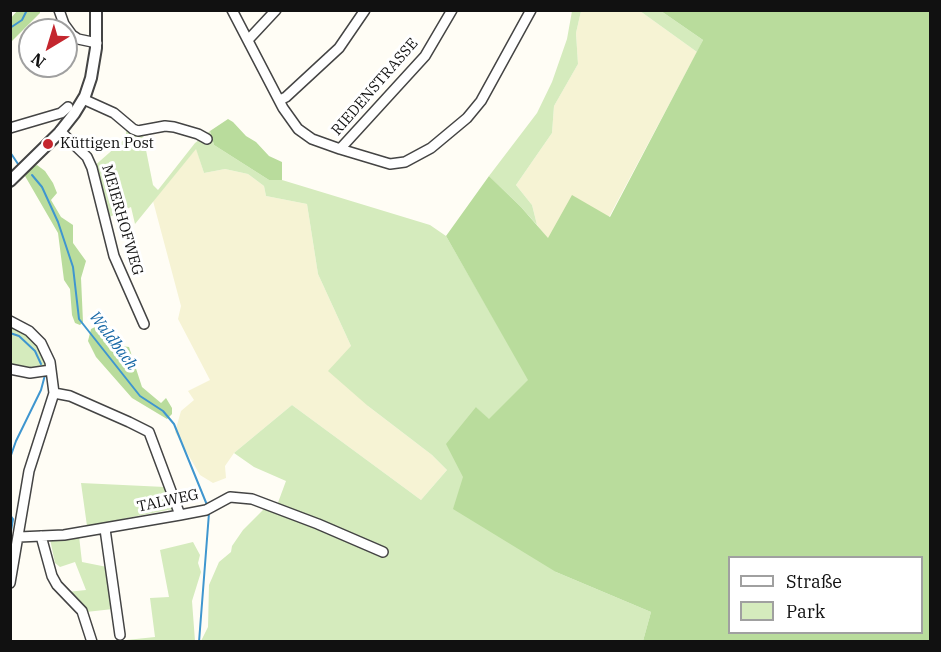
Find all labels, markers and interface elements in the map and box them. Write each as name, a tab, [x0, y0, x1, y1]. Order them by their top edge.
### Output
north arrow	[18, 18, 78, 78]
street label: RIEDENSTRASSE	[328, 35, 422, 139]
text: N	[27, 49, 49, 72]
place label: Küttigen Post	[60, 135, 154, 153]
marker: Küttigen Post	[41, 137, 55, 151]
street label: MEIERHOFWEG	[98, 163, 146, 277]
water label: Waldbach	[85, 308, 141, 374]
street label: TALWEG	[136, 486, 200, 516]
legend	[728, 556, 923, 634]
text: Straße	[786, 570, 842, 593]
text: Park	[786, 600, 825, 623]

